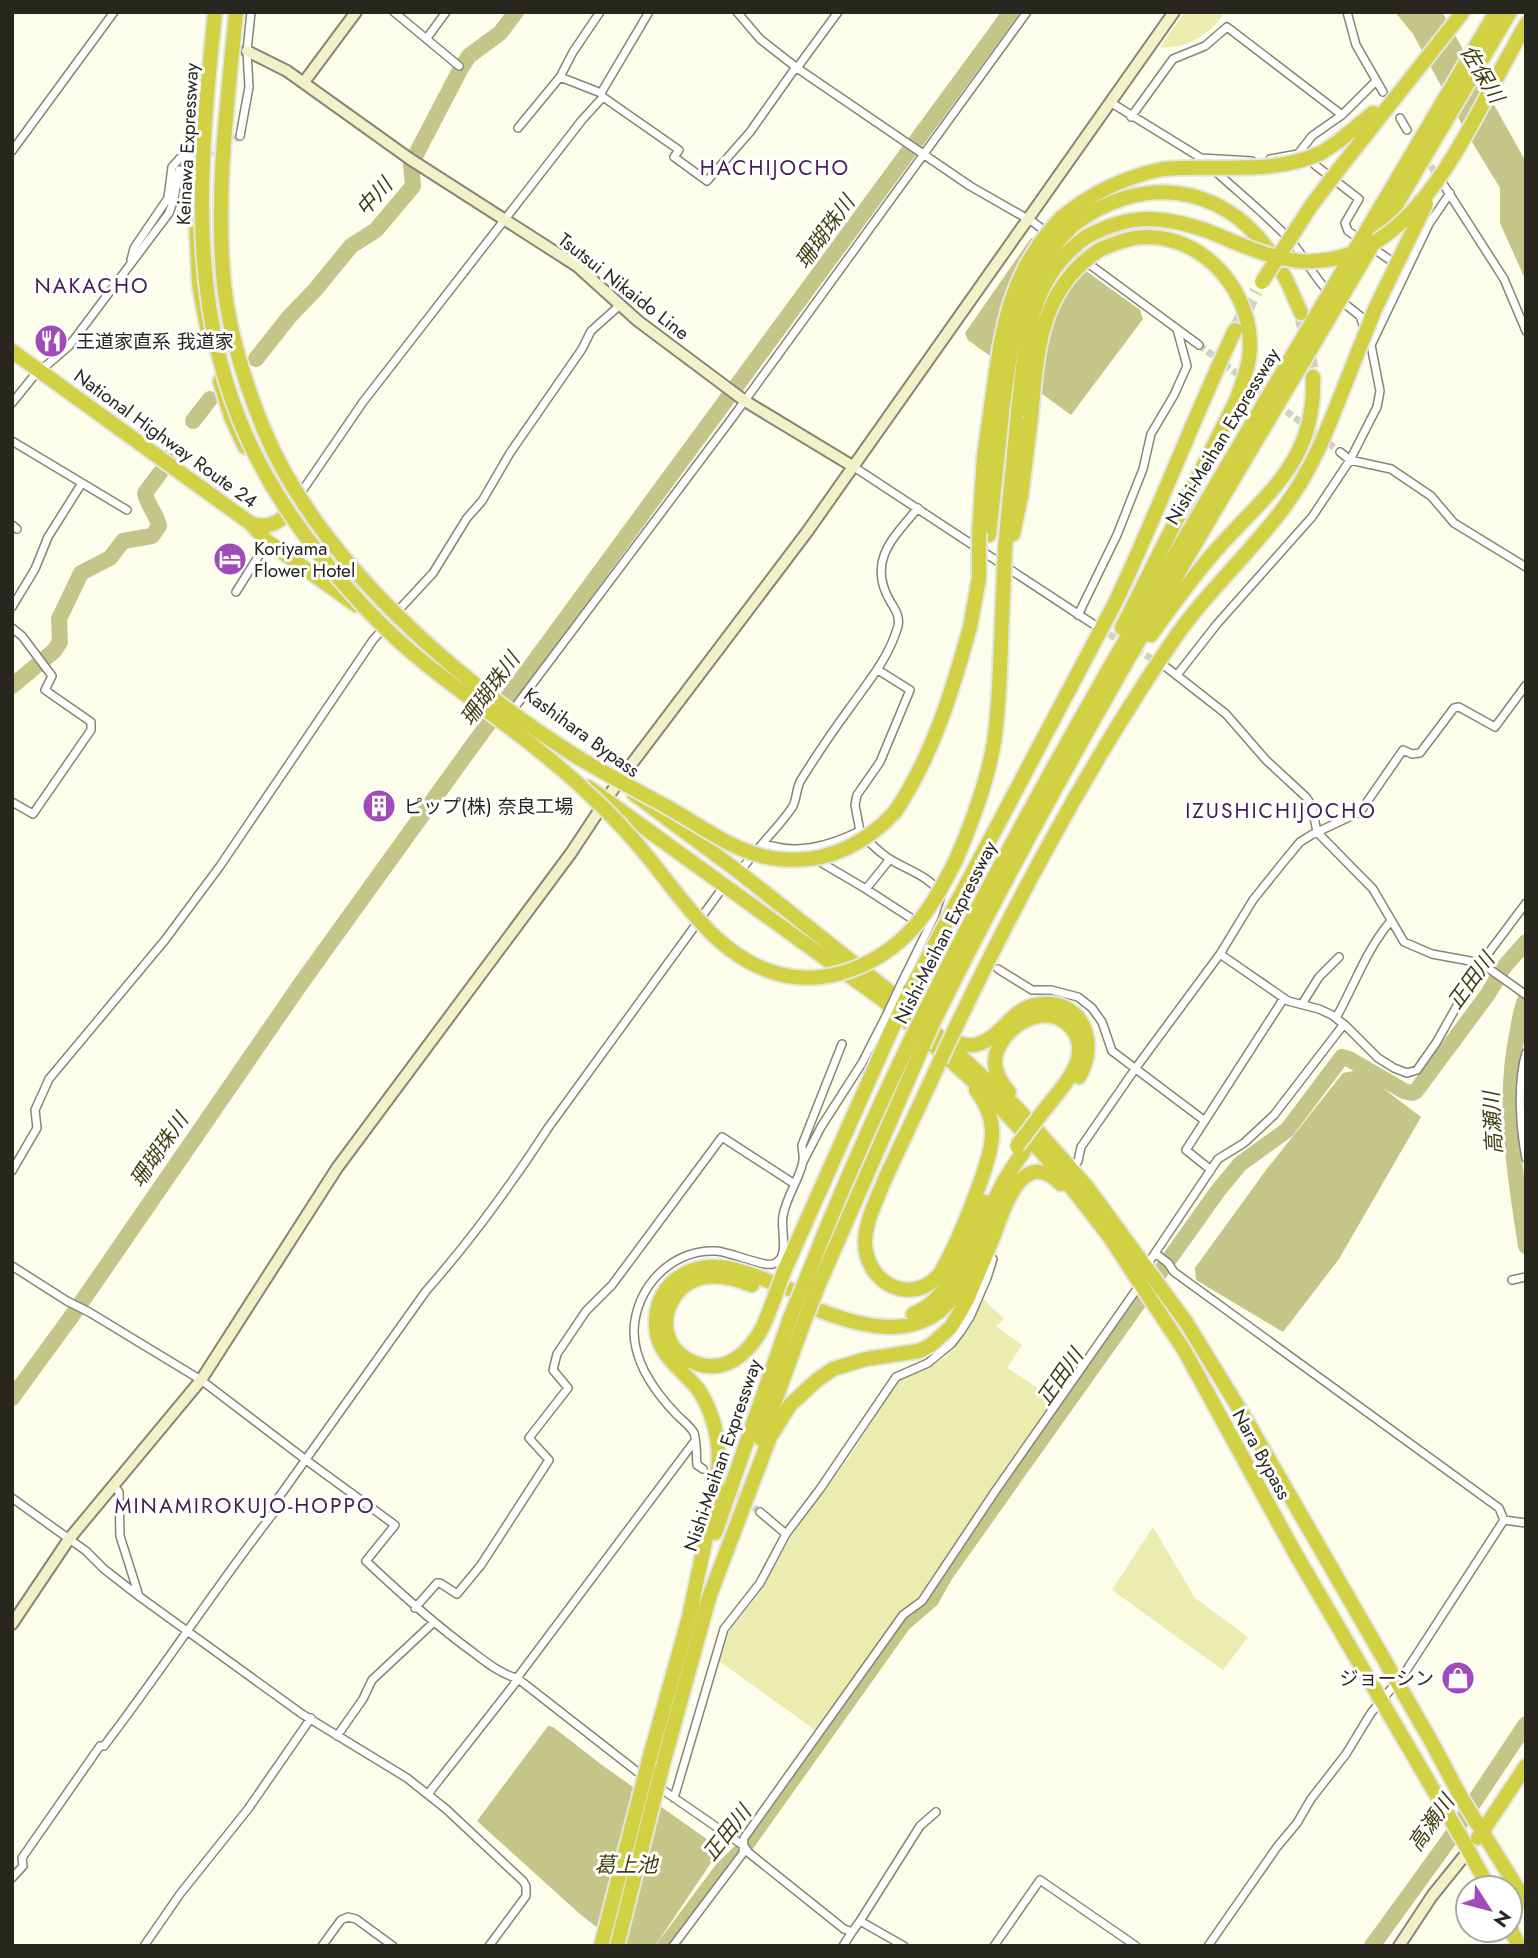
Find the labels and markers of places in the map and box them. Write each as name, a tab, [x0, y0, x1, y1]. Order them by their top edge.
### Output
restaurant icon: 王道家直系 我道家	[32, 322, 70, 360]
place label: 王道家直系 我道家	[76, 328, 234, 355]
place label: Koriyama Flower Hotel	[254, 535, 355, 584]
hotel icon: Koriyama Flower Hotel	[211, 540, 249, 578]
building icon: ピップ(株) 奈良工場	[360, 787, 398, 825]
place label: ピップ(株) 奈良工場	[404, 793, 573, 820]
shop icon: ジョーシン	[1439, 1659, 1477, 1697]
place label: ジョーシン	[1339, 1665, 1434, 1692]

